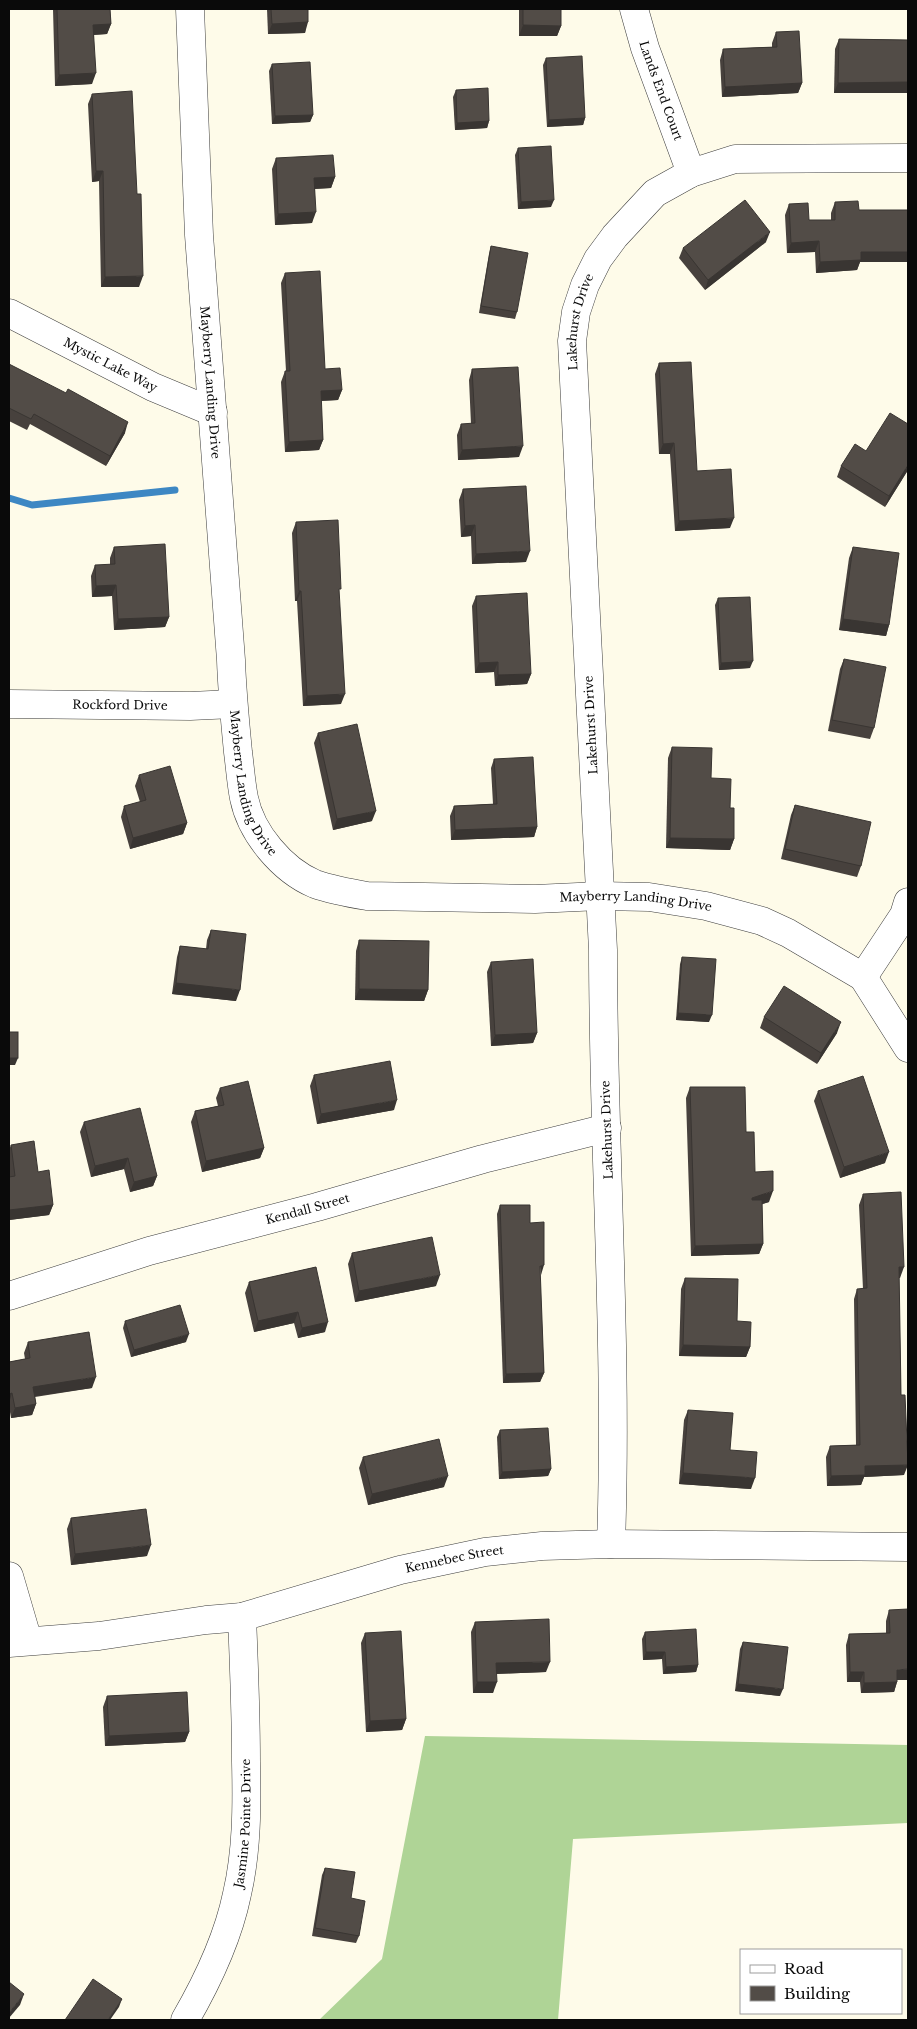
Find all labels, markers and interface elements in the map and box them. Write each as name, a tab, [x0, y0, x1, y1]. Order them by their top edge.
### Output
street label: Lands End Court	[636, 39, 687, 143]
street label: Lakehurst Drive	[564, 271, 597, 371]
street label: Mayberry Landing Drive	[197, 305, 224, 459]
street label: Mystic Lake Way	[61, 334, 160, 395]
street label: Lakehurst Drive	[580, 675, 601, 775]
street label: Rockford Drive	[72, 697, 168, 713]
street label: Mayberry Landing Drive	[227, 709, 280, 859]
street label: Mayberry Landing Drive	[559, 888, 714, 914]
street label: Lakehurst Drive	[597, 1080, 616, 1180]
street label: Kendall Street	[264, 1190, 352, 1227]
street label: Kennebec Street	[404, 1542, 505, 1576]
street label: Jasmine Pointe Drive	[230, 1759, 253, 1891]
legend	[740, 1949, 902, 2014]
text: Road	[784, 1959, 824, 1978]
text: Building	[784, 1984, 851, 2003]

